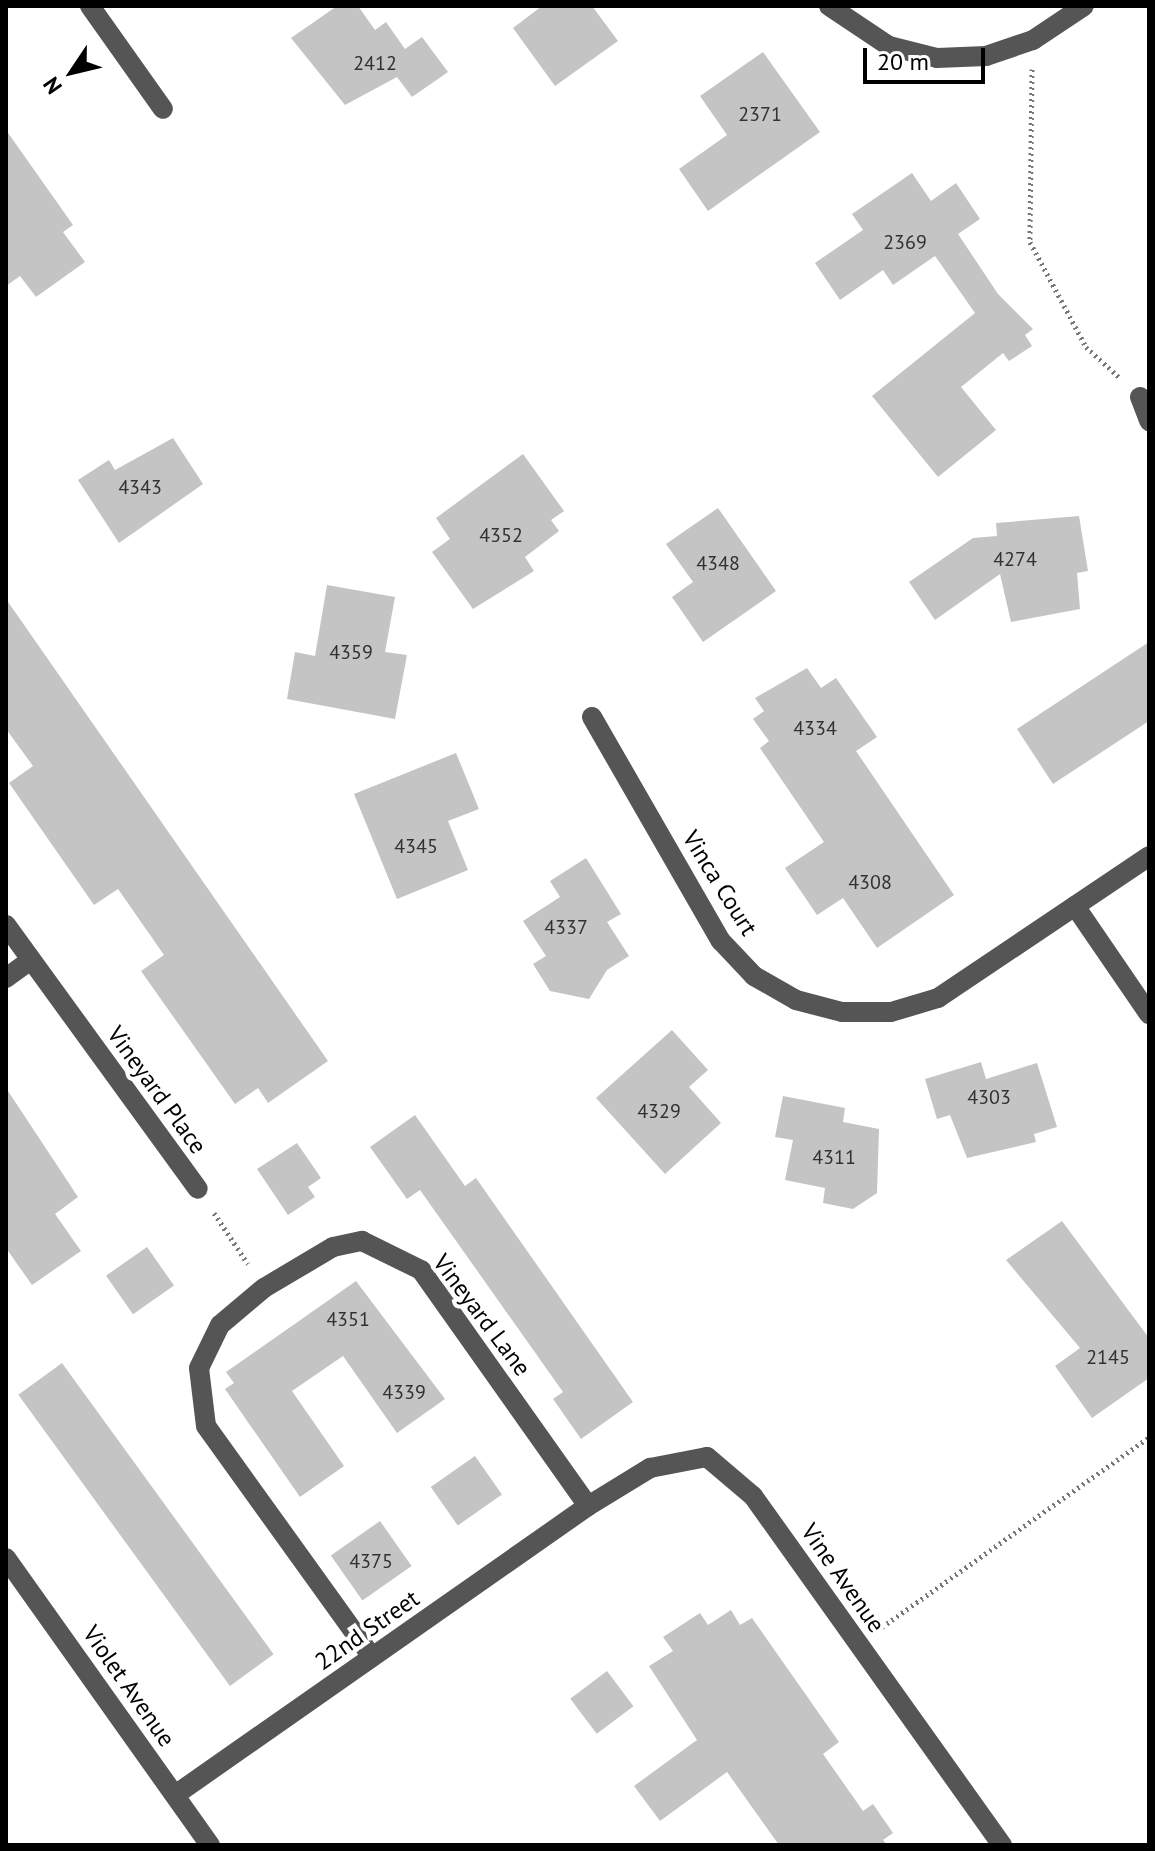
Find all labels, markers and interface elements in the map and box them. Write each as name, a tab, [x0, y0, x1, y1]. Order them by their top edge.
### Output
north arrow	[32, 32, 112, 112]
scale bar	[867, 32, 989, 82]
text: 20 m	[877, 46, 929, 77]
house number: 2412	[353, 51, 397, 75]
text: N	[37, 72, 68, 100]
house number: 2371	[738, 102, 782, 126]
house number: 2369	[883, 230, 927, 254]
house number: 4343	[118, 475, 162, 499]
house number: 4352	[479, 523, 523, 547]
house number: 4274	[993, 547, 1037, 571]
house number: 4348	[696, 551, 740, 575]
house number: 4359	[329, 640, 373, 664]
house number: 4334	[793, 716, 837, 740]
street label: Vinca Court	[677, 825, 763, 941]
house number: 4345	[394, 834, 438, 858]
house number: 4308	[848, 870, 892, 894]
house number: 4337	[544, 915, 588, 939]
street label: Vineyard Place	[101, 1021, 213, 1159]
house number: 4303	[967, 1085, 1011, 1109]
house number: 4329	[637, 1099, 681, 1123]
house number: 4311	[812, 1145, 856, 1169]
street label: Vineyard Lane	[427, 1249, 537, 1381]
house number: 4351	[326, 1307, 370, 1331]
house number: 2145	[1086, 1345, 1130, 1369]
house number: 4339	[382, 1380, 426, 1404]
street label: Vine Avenue	[795, 1518, 891, 1638]
house number: 4375	[349, 1549, 393, 1573]
street label: 22nd Street	[310, 1584, 424, 1676]
street label: Violet Avenue	[77, 1620, 181, 1752]

